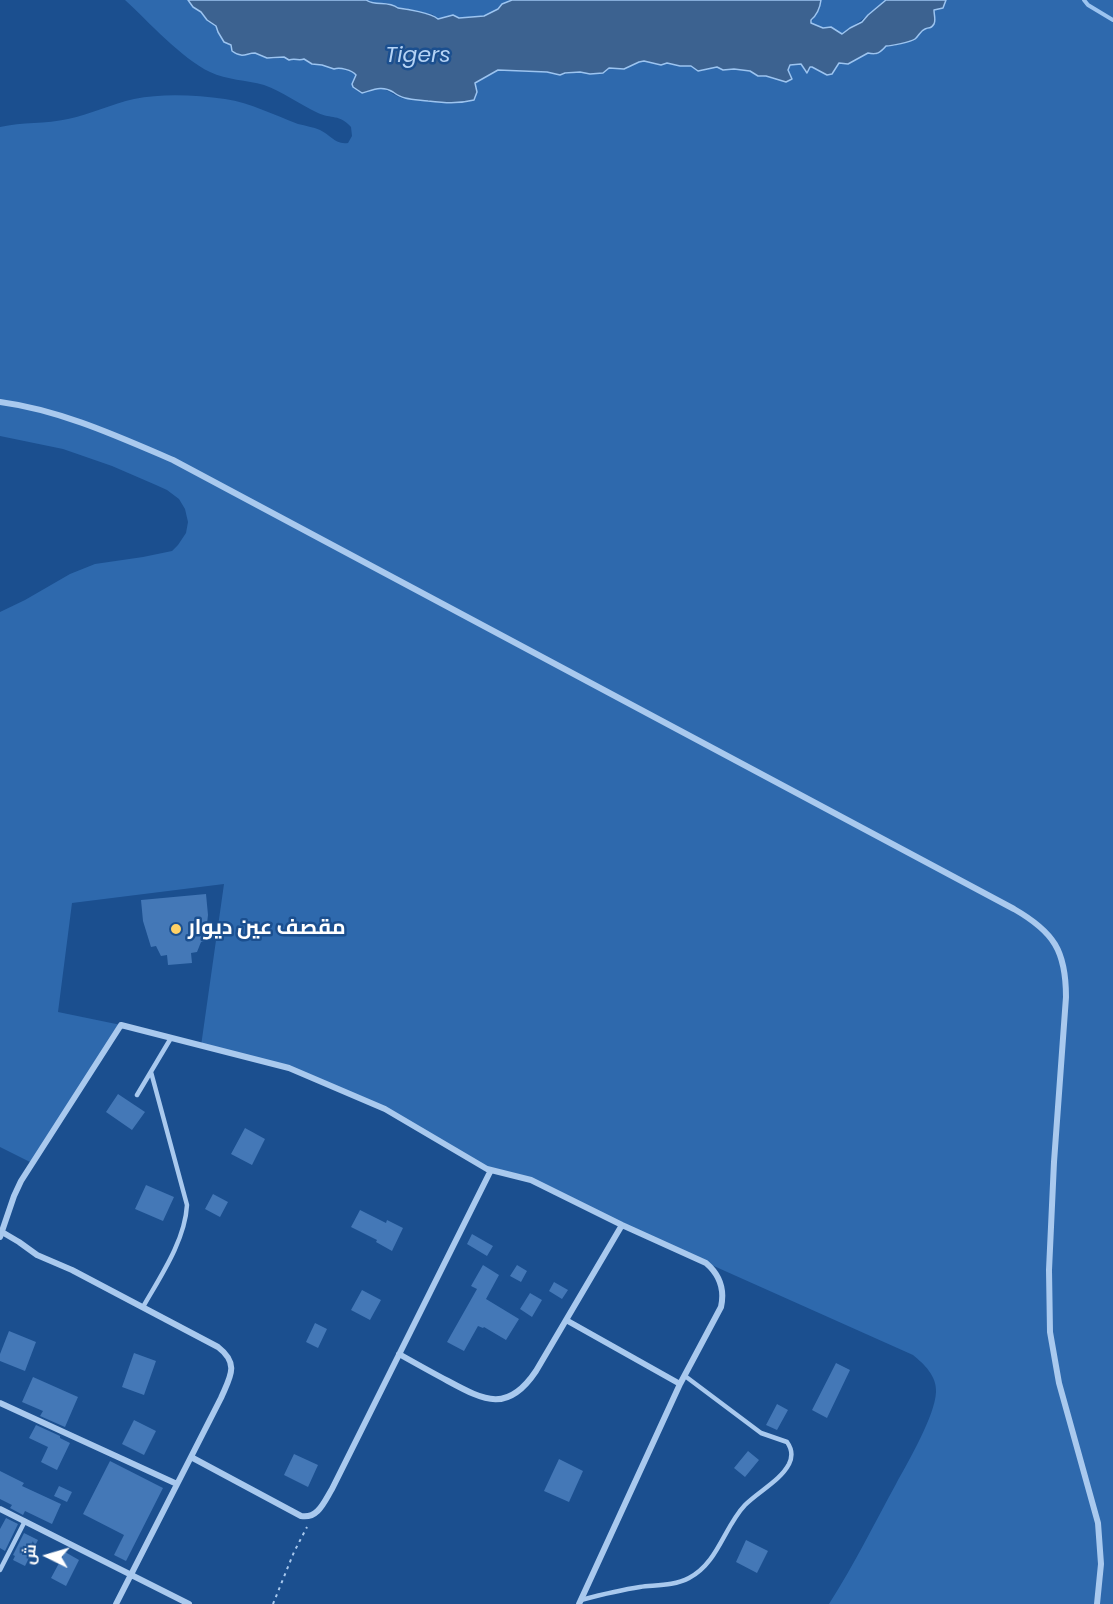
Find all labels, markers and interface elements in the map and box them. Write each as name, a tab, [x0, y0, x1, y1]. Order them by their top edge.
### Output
water label: Tigers	[385, 43, 451, 69]
place label: مقصف عين ديوار	[188, 916, 346, 942]
marker: مقصف عين ديوار	[169, 922, 183, 936]
north arrow	[18, 1526, 78, 1586]
text: ش	[17, 1543, 42, 1566]

